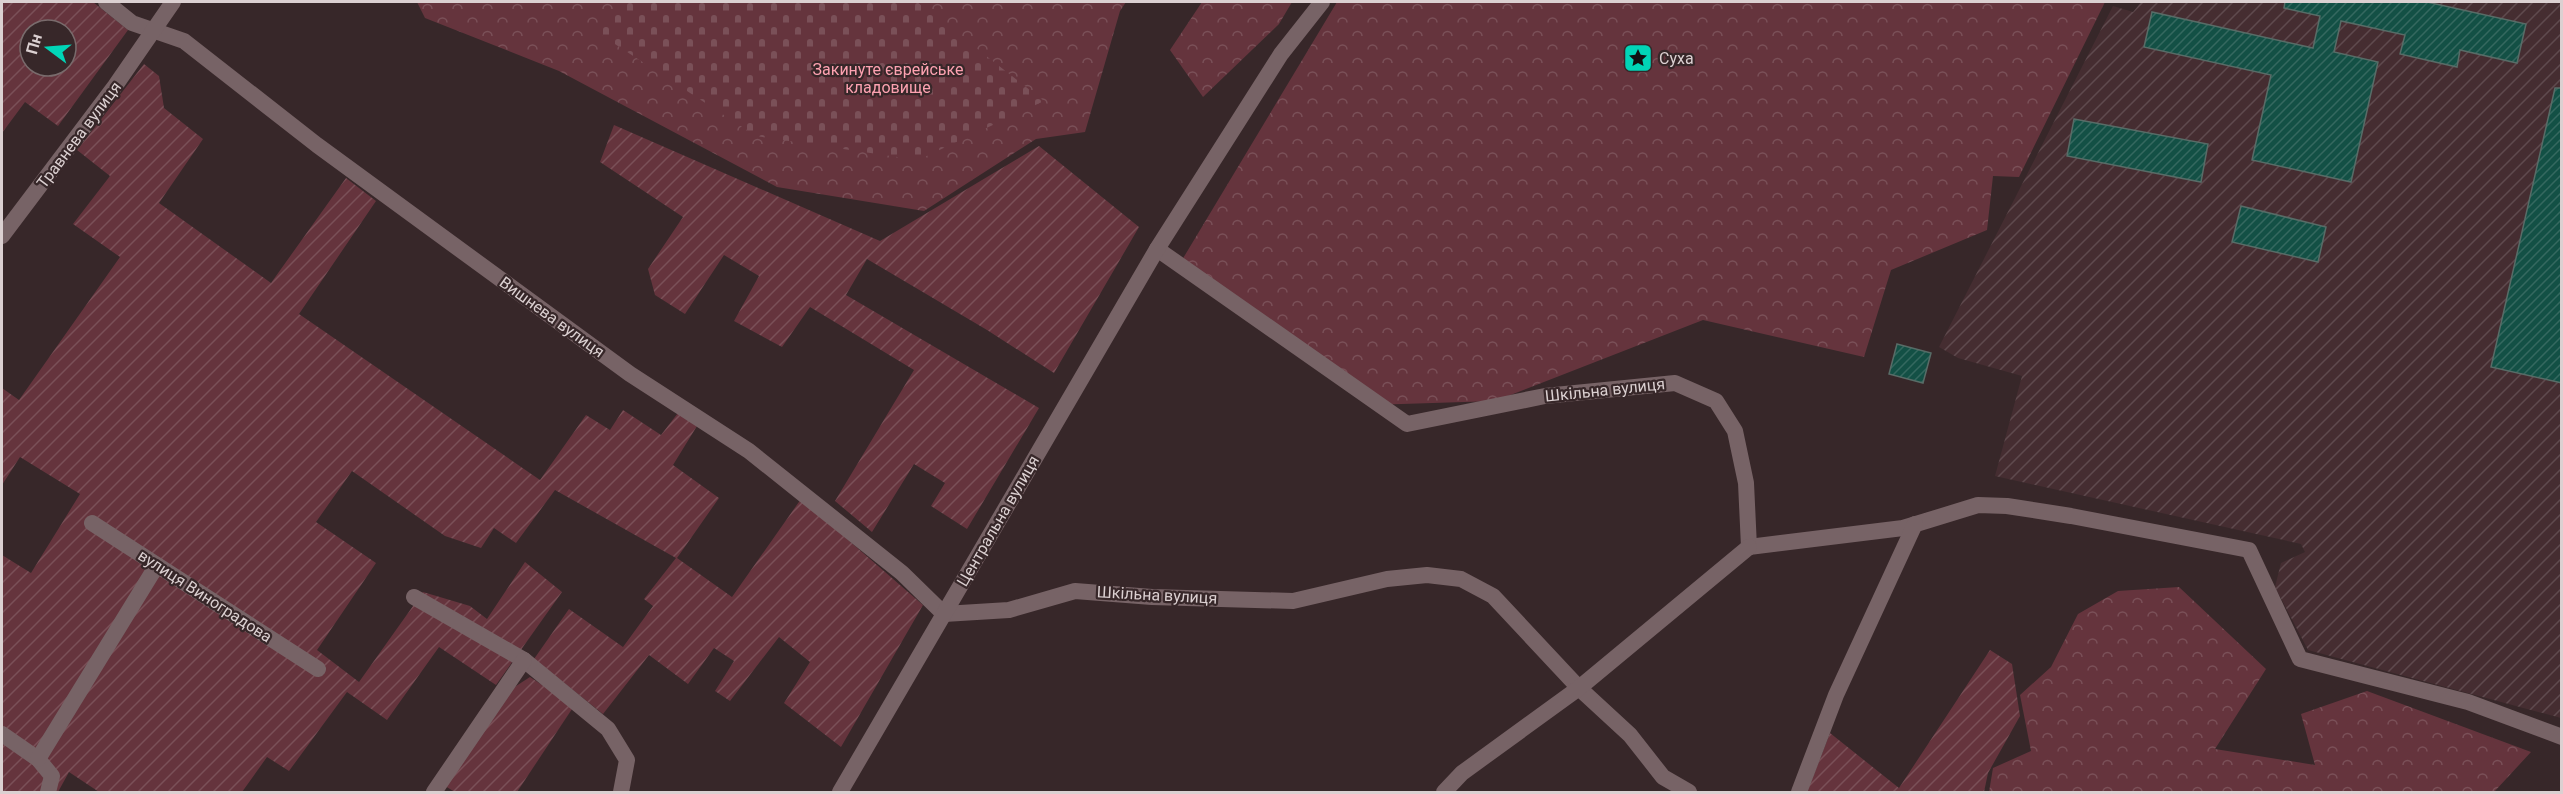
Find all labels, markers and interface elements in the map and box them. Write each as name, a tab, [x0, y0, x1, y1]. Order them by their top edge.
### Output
north arrow	[18, 18, 78, 78]
text: Пн	[22, 32, 46, 56]
place icon: Суха	[1622, 42, 1654, 74]
place label: Суха	[1659, 49, 1694, 68]
park label: Закинуте єврейське кладовище	[813, 60, 963, 97]
street label: Травнева вулиця	[33, 78, 125, 192]
street label: Вишнева вулиця	[496, 273, 608, 361]
street label: Шкільна вулиця	[1544, 374, 1666, 406]
street label: Центральна вулиця	[953, 452, 1043, 590]
street label: вулиця Виноградова	[135, 546, 275, 646]
street label: Шкільна вулиця	[1096, 582, 1218, 608]

